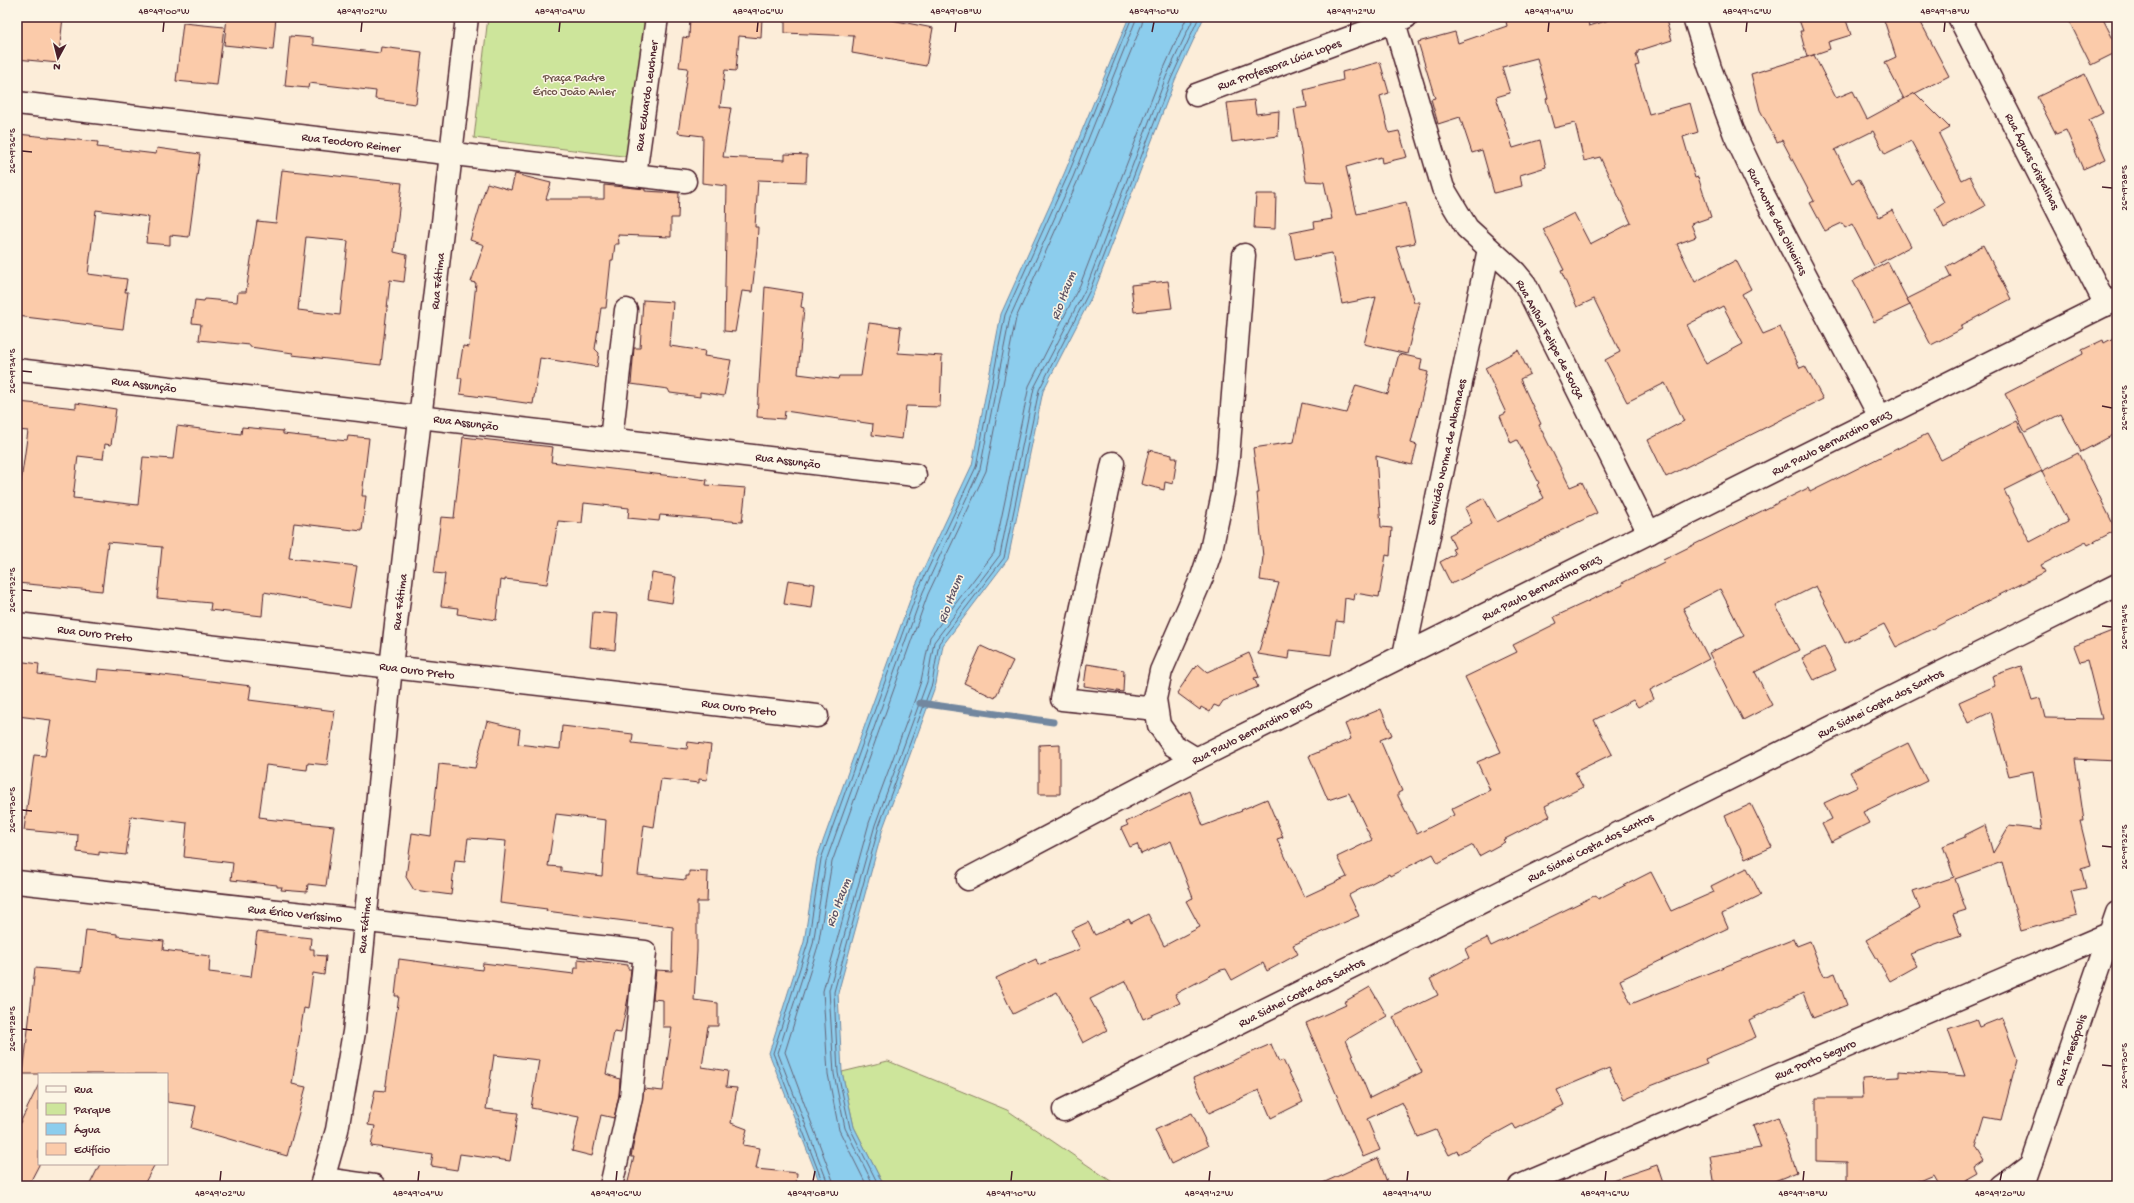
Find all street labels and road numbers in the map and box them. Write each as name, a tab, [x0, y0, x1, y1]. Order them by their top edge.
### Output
street label: Rua Professora Lúcia Lopes	[1216, 37, 1344, 95]
street label: Rua Eduardo Leuchner	[633, 38, 663, 152]
street label: Rua Águas Cristalinas	[2001, 111, 2062, 213]
street label: Rua Teodoro Reimer	[301, 131, 403, 157]
street label: Rua Monte das Oliveiras	[1743, 166, 1810, 278]
street label: Rua Fátima	[429, 252, 449, 310]
street label: Rua Aníbal Felipe de Souza	[1512, 278, 1587, 402]
street label: Rua Assunção	[110, 375, 177, 397]
street label: Servidão Norma de Albarnaes	[1426, 378, 1470, 527]
street label: Rua Paulo Bernardino Braz	[1770, 407, 1895, 480]
street label: Rua Assunção	[432, 413, 499, 435]
street label: Rua Assunção	[754, 451, 821, 473]
street label: Rua Paulo Bernardino Braz	[1480, 552, 1605, 625]
street label: Rua Fátima	[391, 573, 411, 631]
street label: Rua Ouro Preto	[56, 623, 133, 647]
street label: Rua Ouro Preto	[378, 660, 455, 684]
street label: Rua Sidnei Costa dos Santos	[1816, 667, 1947, 743]
street label: Rua Paulo Bernardino Braz	[1190, 696, 1315, 769]
street label: Rua Ouro Preto	[700, 697, 777, 721]
street label: Rua Sidnei Costa dos Santos	[1526, 811, 1657, 887]
street label: Rua Fátima	[356, 896, 376, 954]
street label: Rua Érico Veríssimo	[247, 903, 343, 927]
street label: Rua Sidnei Costa dos Santos	[1237, 956, 1368, 1032]
street label: Rua Teresópolis	[2053, 1012, 2091, 1088]
street label: Rua Porto Seguro	[1773, 1037, 1859, 1084]

